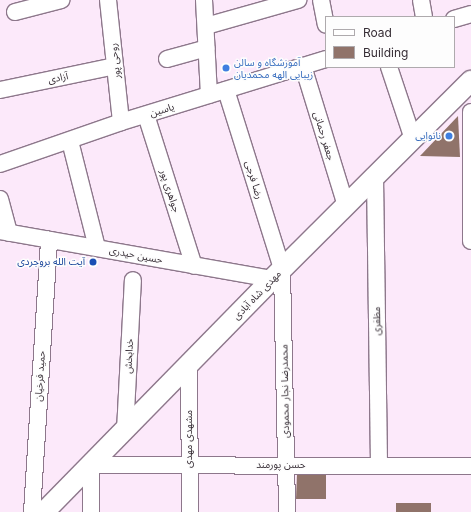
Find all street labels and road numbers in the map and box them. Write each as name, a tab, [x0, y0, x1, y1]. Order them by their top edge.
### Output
street label: روحی پور	[107, 43, 123, 79]
street label: آزادی	[47, 70, 69, 86]
street label: یاسین	[148, 101, 176, 119]
street label: جعفر رحمانی	[311, 110, 337, 162]
street label: رضا فرجی	[243, 159, 265, 201]
street label: جواهری پور	[157, 168, 183, 214]
street label: حسین حیدری	[108, 244, 164, 266]
street label: مهدی شاه آبادی	[230, 268, 284, 322]
street label: مظفری	[371, 306, 383, 336]
street label: خدابخش	[122, 338, 136, 374]
street label: محمدرضا نجار محمودی	[278, 344, 292, 438]
street label: حمید فرخیان	[32, 350, 48, 402]
street label: مشهدی مهدی	[183, 410, 195, 468]
street label: حسن پورمند	[256, 459, 306, 471]

